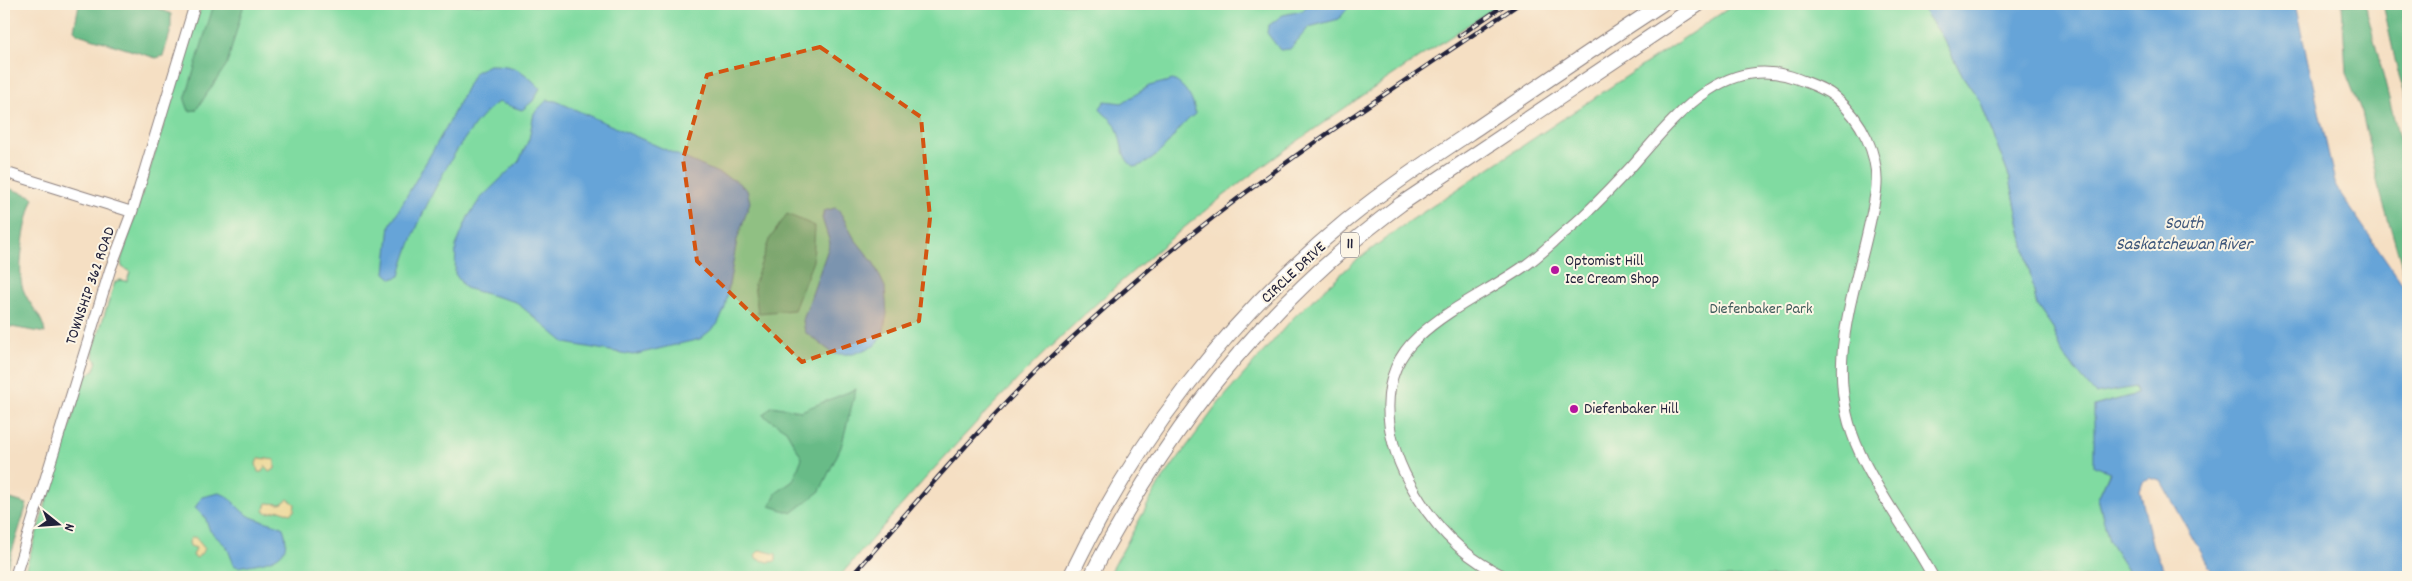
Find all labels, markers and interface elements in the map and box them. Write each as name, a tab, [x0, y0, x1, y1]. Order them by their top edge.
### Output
water label: South Saskatchewan River	[2116, 212, 2255, 258]
street label: TOWNSHIP 362 ROAD	[60, 224, 122, 348]
road number: 11	[1341, 232, 1359, 258]
street label: CIRCLE DRIVE	[1256, 236, 1332, 309]
place label: Optomist Hill Ice Cream Shop	[1565, 250, 1659, 291]
marker: Optomist Hill Ice Cream Shop	[1549, 264, 1561, 276]
park label: Diefenbaker Park	[1709, 298, 1813, 321]
place label: Diefenbaker Hill	[1584, 398, 1679, 421]
marker: Diefenbaker Hill	[1568, 403, 1580, 415]
north arrow	[32, 498, 82, 548]
text: N	[58, 521, 79, 534]

